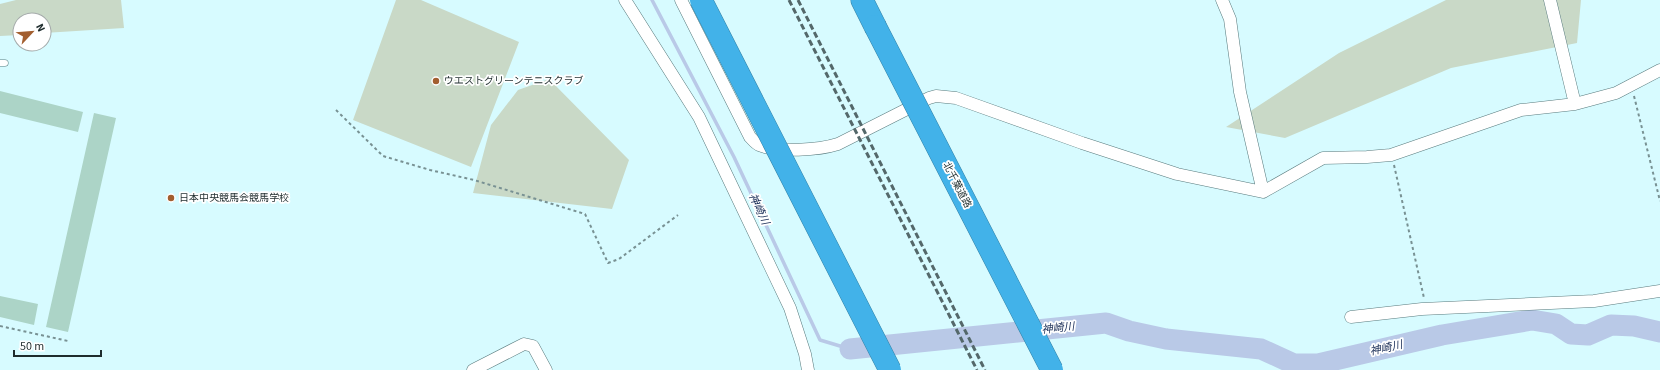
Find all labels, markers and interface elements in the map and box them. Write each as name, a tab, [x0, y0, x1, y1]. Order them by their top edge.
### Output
north arrow	[12, 12, 52, 52]
text: N	[32, 21, 49, 34]
place label: ウエストグリーンテニスクラブ	[444, 74, 584, 88]
marker: ウエストグリーンテニスクラブ	[431, 76, 441, 86]
street label: 北千葉道路	[939, 160, 975, 210]
place label: 日本中央競馬会競馬学校	[179, 191, 289, 205]
water label: 神崎川	[745, 191, 773, 228]
marker: 日本中央競馬会競馬学校	[166, 193, 176, 203]
water label: 神崎川	[1041, 319, 1076, 337]
scale bar	[14, 332, 101, 358]
water label: 神崎川	[1368, 337, 1405, 359]
text: 50 m	[20, 338, 44, 355]

